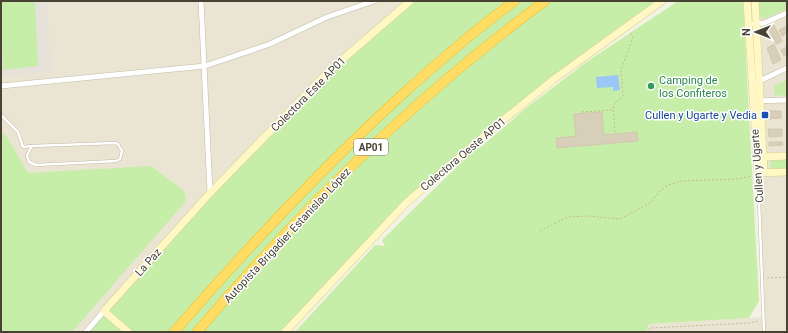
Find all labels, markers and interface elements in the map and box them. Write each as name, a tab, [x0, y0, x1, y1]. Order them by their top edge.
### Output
north arrow	[736, 12, 776, 52]
text: N	[740, 28, 753, 36]
street label: Colectora Este AP01	[268, 54, 348, 134]
place label: Camping de los Confiteros	[659, 74, 727, 100]
marker: Camping de los Confiteros	[646, 81, 656, 91]
place label: Cullen y Ugarte y Vedia	[645, 109, 757, 122]
marker: Cullen y Ugarte y Vedia	[760, 110, 770, 120]
street label: Colectora Oeste AP01	[418, 115, 509, 194]
street label: Cullen y Ugarte	[748, 129, 767, 203]
road number: AP01	[354, 139, 388, 155]
street label: Autopista Brigadier Estanislao López	[221, 165, 354, 305]
street label: La Paz	[133, 245, 165, 279]

